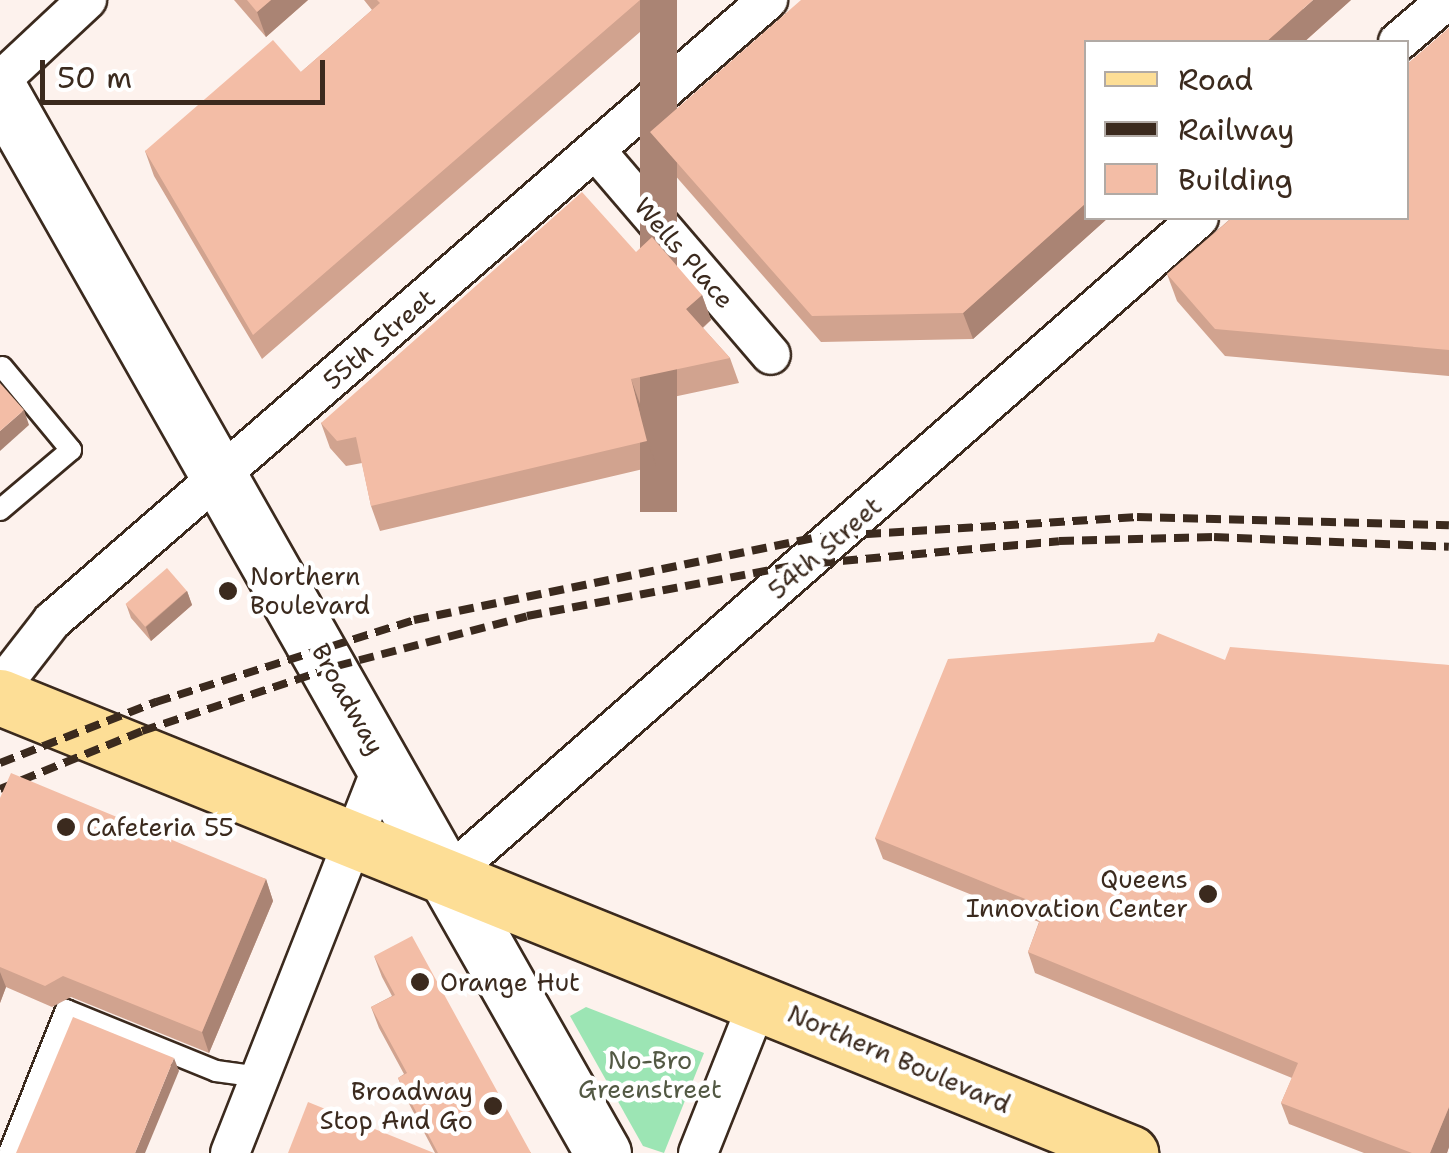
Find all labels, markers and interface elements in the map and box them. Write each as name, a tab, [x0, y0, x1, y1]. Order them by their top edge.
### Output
scale bar	[45, 40, 330, 102]
legend	[1084, 40, 1409, 220]
text: 50 m	[57, 57, 132, 98]
text: Road	[1178, 59, 1253, 100]
text: Railway	[1178, 109, 1294, 150]
text: Building	[1178, 159, 1293, 200]
street label: Wells Place	[628, 192, 740, 314]
street label: 55th Street	[317, 282, 441, 396]
street label: 54th Street	[762, 491, 888, 605]
place label: Northern Boulevard	[250, 562, 370, 621]
marker: Northern Boulevard	[215, 578, 241, 604]
street label: Broadway	[305, 638, 391, 760]
place label: Cafeteria 55	[86, 812, 234, 842]
marker: Cafeteria 55	[55, 816, 77, 838]
place label: Queens Innovation Center	[966, 865, 1188, 924]
marker: Queens Innovation Center	[1197, 883, 1219, 905]
place label: Orange Hut	[440, 967, 580, 997]
marker: Orange Hut	[409, 971, 431, 993]
street label: Northern Boulevard	[783, 998, 1015, 1120]
park label: No-Bro Greenstreet	[578, 1046, 722, 1105]
place label: Broadway Stop And Go	[320, 1077, 473, 1136]
marker: Broadway Stop And Go	[482, 1095, 504, 1117]

